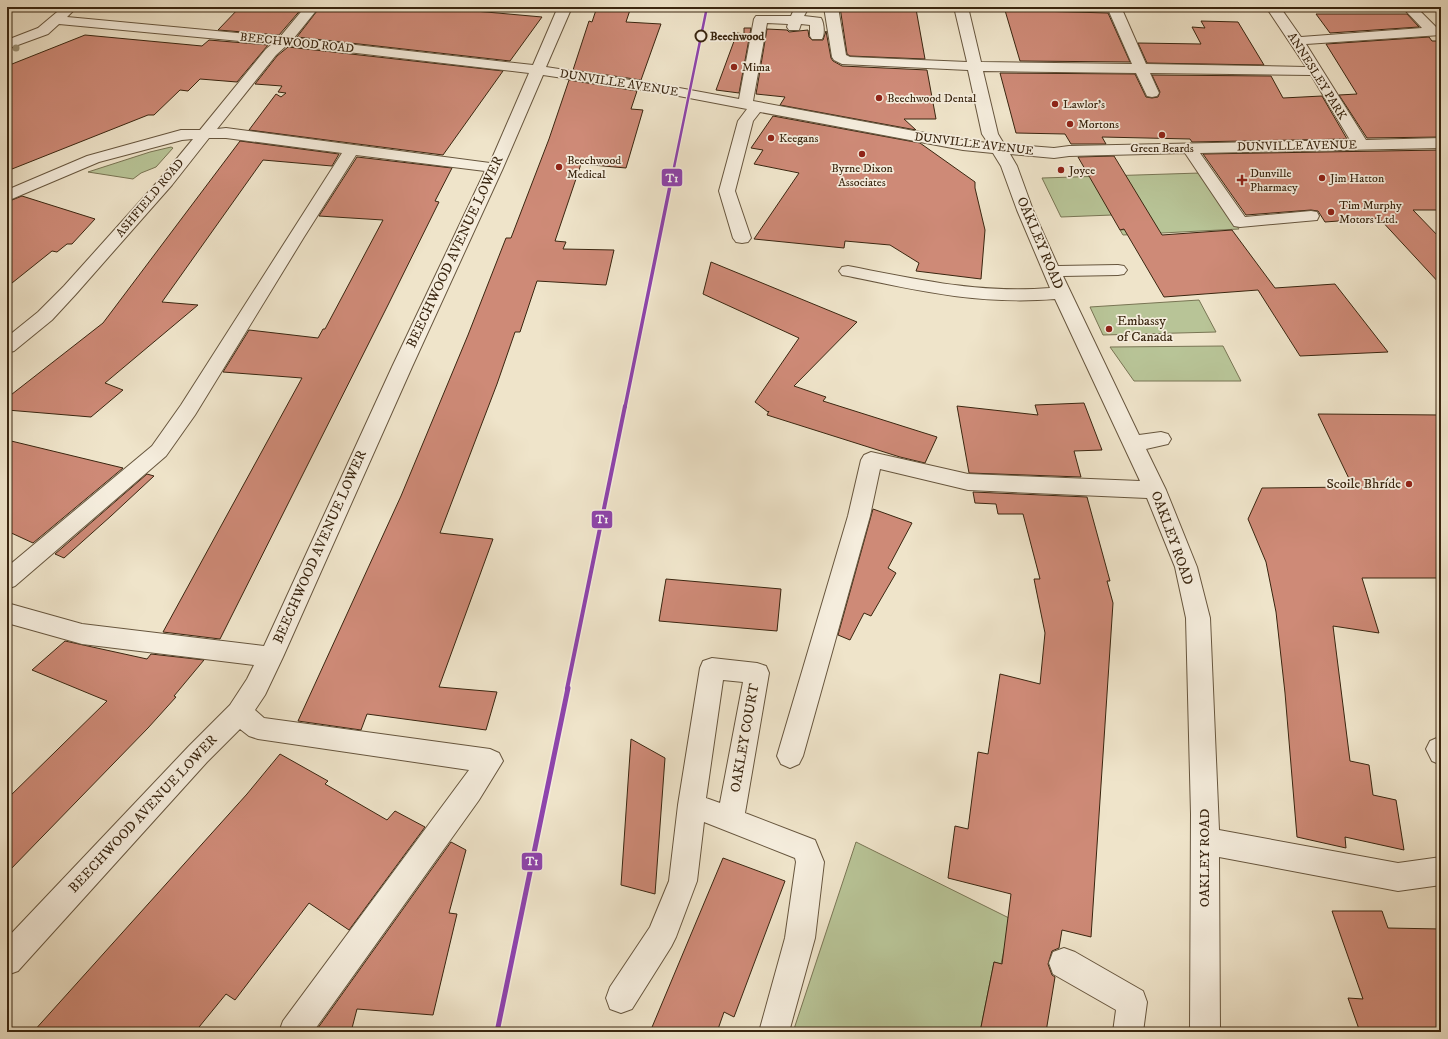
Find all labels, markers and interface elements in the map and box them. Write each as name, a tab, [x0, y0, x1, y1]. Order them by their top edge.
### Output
marker: Beechwood	[694, 29, 708, 43]
place label: Beechwood	[710, 29, 765, 44]
street label: BEECHWOOD ROAD	[239, 30, 355, 56]
street label: ANNESLEY PARK	[1284, 30, 1350, 123]
place label: Mima	[742, 60, 771, 75]
marker: Mima	[729, 62, 739, 72]
street label: DUNVILLE AVENUE	[559, 66, 680, 100]
place label: Beechwood Dental	[887, 91, 977, 106]
marker: Beechwood Dental	[874, 93, 884, 103]
place label: Lawlor's	[1063, 97, 1105, 112]
marker: Lawlor's	[1050, 99, 1060, 109]
place label: Mortons	[1078, 117, 1119, 132]
marker: Mortons	[1065, 119, 1075, 129]
street label: DUNVILLE AVENUE	[914, 129, 1035, 159]
marker: Green Beards	[1157, 130, 1167, 140]
place label: Keegans	[779, 131, 818, 146]
marker: Keegans	[766, 133, 776, 143]
street label: DUNVILLE AVENUE	[1237, 137, 1358, 155]
place label: Green Beards	[1130, 141, 1194, 156]
marker: Byrne Dixon Associates	[857, 149, 867, 159]
street label: BEECHWOOD AVENUE LOWER	[402, 152, 508, 351]
place label: Beechwood Medical	[567, 153, 621, 182]
street label: ASHFIELD ROAD	[113, 156, 187, 240]
place label: Byrne Dixon Associates	[831, 161, 893, 190]
marker: Beechwood Medical	[554, 162, 564, 172]
place label: Joyce	[1068, 163, 1095, 178]
marker: Joyce	[1056, 165, 1066, 175]
place label: Dunville Pharmacy	[1250, 166, 1298, 195]
line badge: T1	[661, 168, 683, 187]
place label: Jim Hatton	[1329, 171, 1385, 186]
text: T1	[665, 172, 678, 186]
marker: Jim Hatton	[1317, 173, 1327, 183]
marker: Dunville Pharmacy	[1237, 175, 1247, 185]
street label: OAKLEY ROAD	[1012, 194, 1068, 292]
place label: Tim Murphy Motors Ltd.	[1339, 198, 1402, 227]
marker: Tim Murphy Motors Ltd.	[1326, 207, 1336, 217]
place label: Embassy of Canada	[1117, 312, 1173, 346]
marker: Embassy of Canada	[1104, 324, 1114, 334]
street label: BEECHWOOD AVENUE LOWER	[269, 447, 371, 647]
place label: Scoile Bhríde	[1327, 475, 1401, 493]
marker: Scoile Bhríde	[1404, 479, 1414, 489]
street label: OAKLEY ROAD	[1147, 489, 1197, 587]
line badge: T1	[591, 510, 613, 529]
text: T1	[595, 513, 608, 527]
street label: OAKLEY COURT	[727, 682, 764, 794]
street label: BEECHWOOD AVENUE LOWER	[65, 731, 222, 897]
street label: OAKLEY ROAD	[1196, 809, 1214, 907]
line badge: T1	[521, 852, 543, 871]
text: T1	[525, 855, 538, 869]

